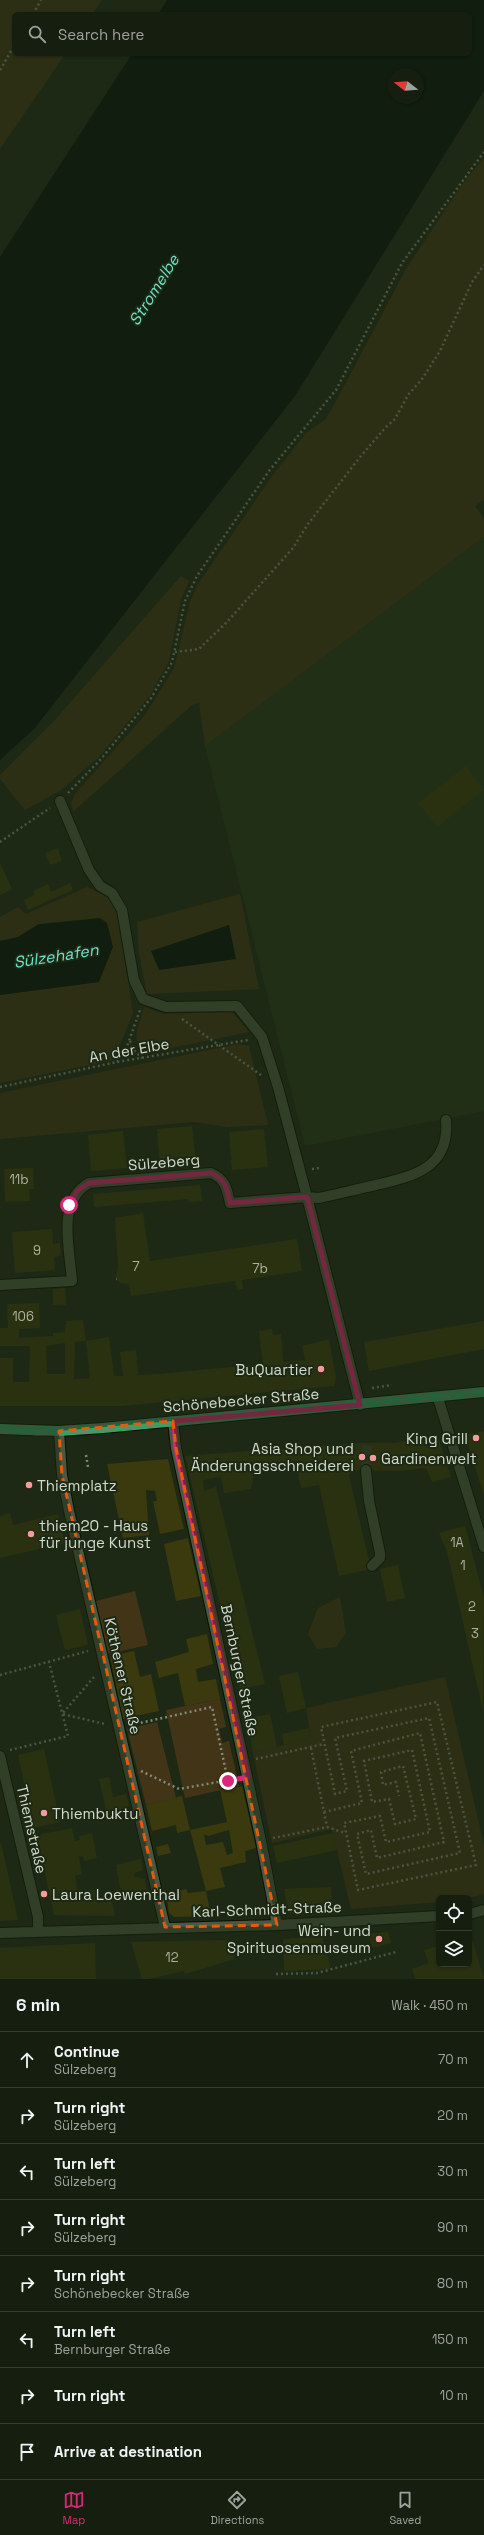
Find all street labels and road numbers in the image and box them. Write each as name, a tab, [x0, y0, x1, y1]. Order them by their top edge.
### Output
street label: An der Elbe	[87, 1034, 171, 1066]
street label: Sülzeberg	[127, 1149, 201, 1175]
street label: Schönebecker Straße	[162, 1384, 320, 1416]
street label: Bernburger Straße	[217, 1602, 263, 1738]
street label: Köthener Straße	[100, 1616, 146, 1736]
street label: Thiemstraße	[13, 1783, 51, 1875]
street label: Karl-Schmidt-Straße	[192, 1897, 342, 1921]

